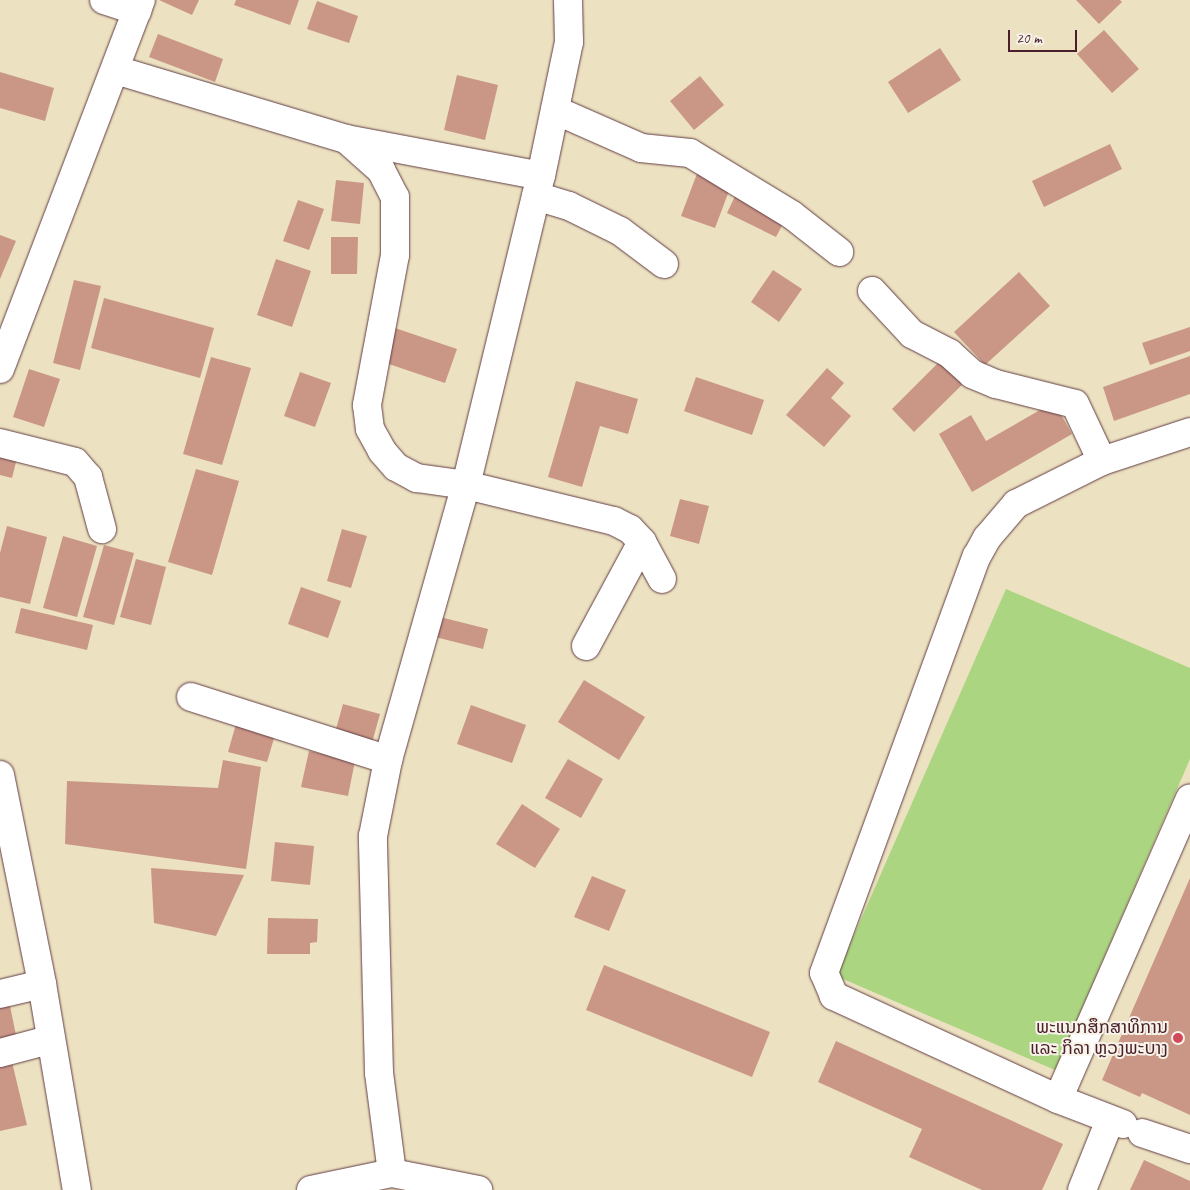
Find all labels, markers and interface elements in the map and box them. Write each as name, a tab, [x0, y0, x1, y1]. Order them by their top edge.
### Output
scale bar	[1010, 20, 1079, 52]
text: 20 m	[1016, 29, 1042, 48]
place label: ພະແນກສຶກສາທິການ ແລະ ກິລາ ຫຼວງພະບາງ	[1030, 1017, 1168, 1060]
marker: ພະແນກສຶກສາທິການ ແລະ ກິລາ ຫຼວງພະບາງ	[1172, 1032, 1184, 1044]

